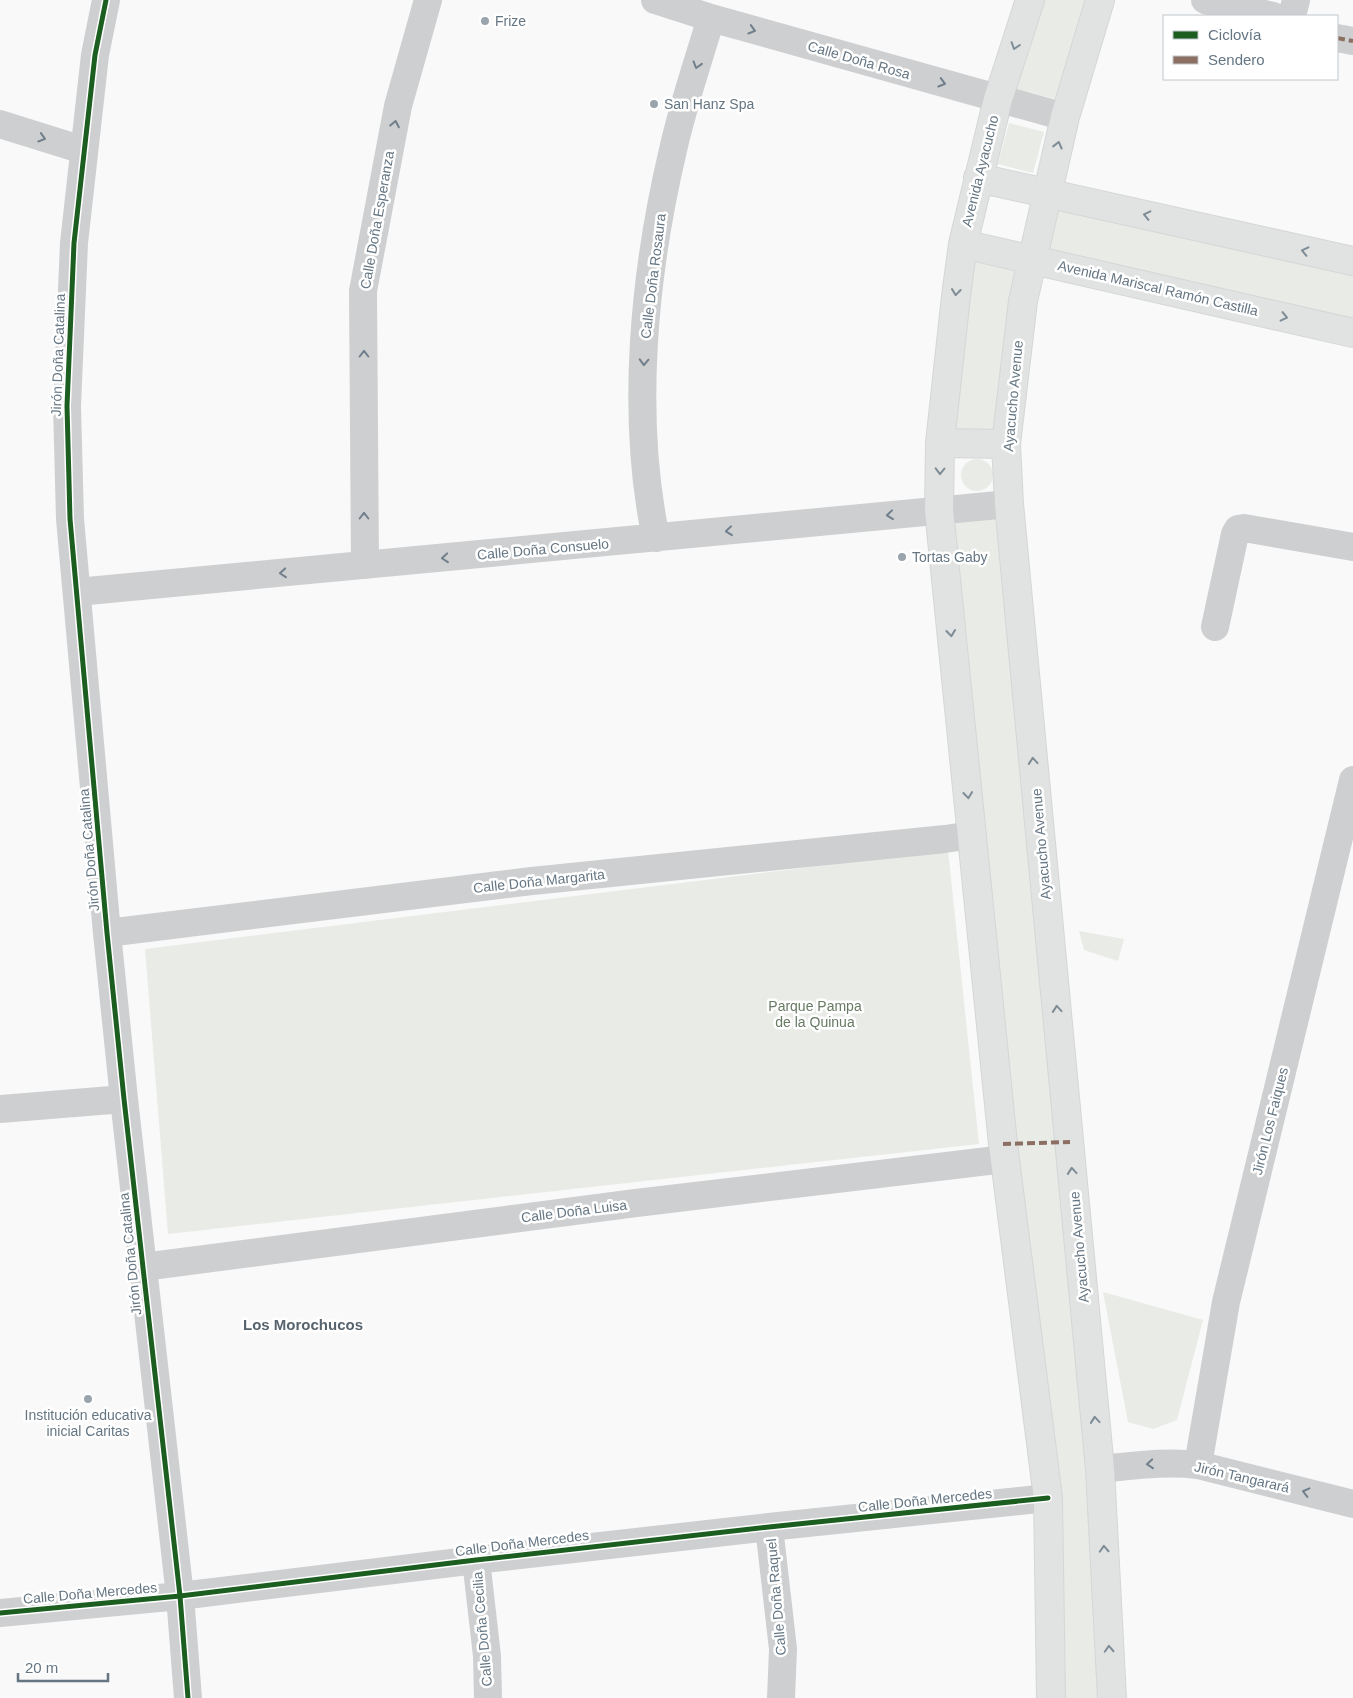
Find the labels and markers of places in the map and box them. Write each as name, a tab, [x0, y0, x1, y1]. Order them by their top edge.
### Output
place label: Frize	[495, 13, 526, 29]
marker: Frize	[479, 15, 491, 27]
place label: San Hanz Spa	[664, 96, 754, 112]
marker: San Hanz Spa	[648, 98, 660, 110]
place label: Tortas Gaby	[912, 549, 987, 565]
marker: Tortas Gaby	[896, 551, 908, 563]
marker: Institución educativa inicial Caritas	[82, 1393, 94, 1405]
place label: Institución educativa inicial Caritas	[25, 1407, 152, 1439]

